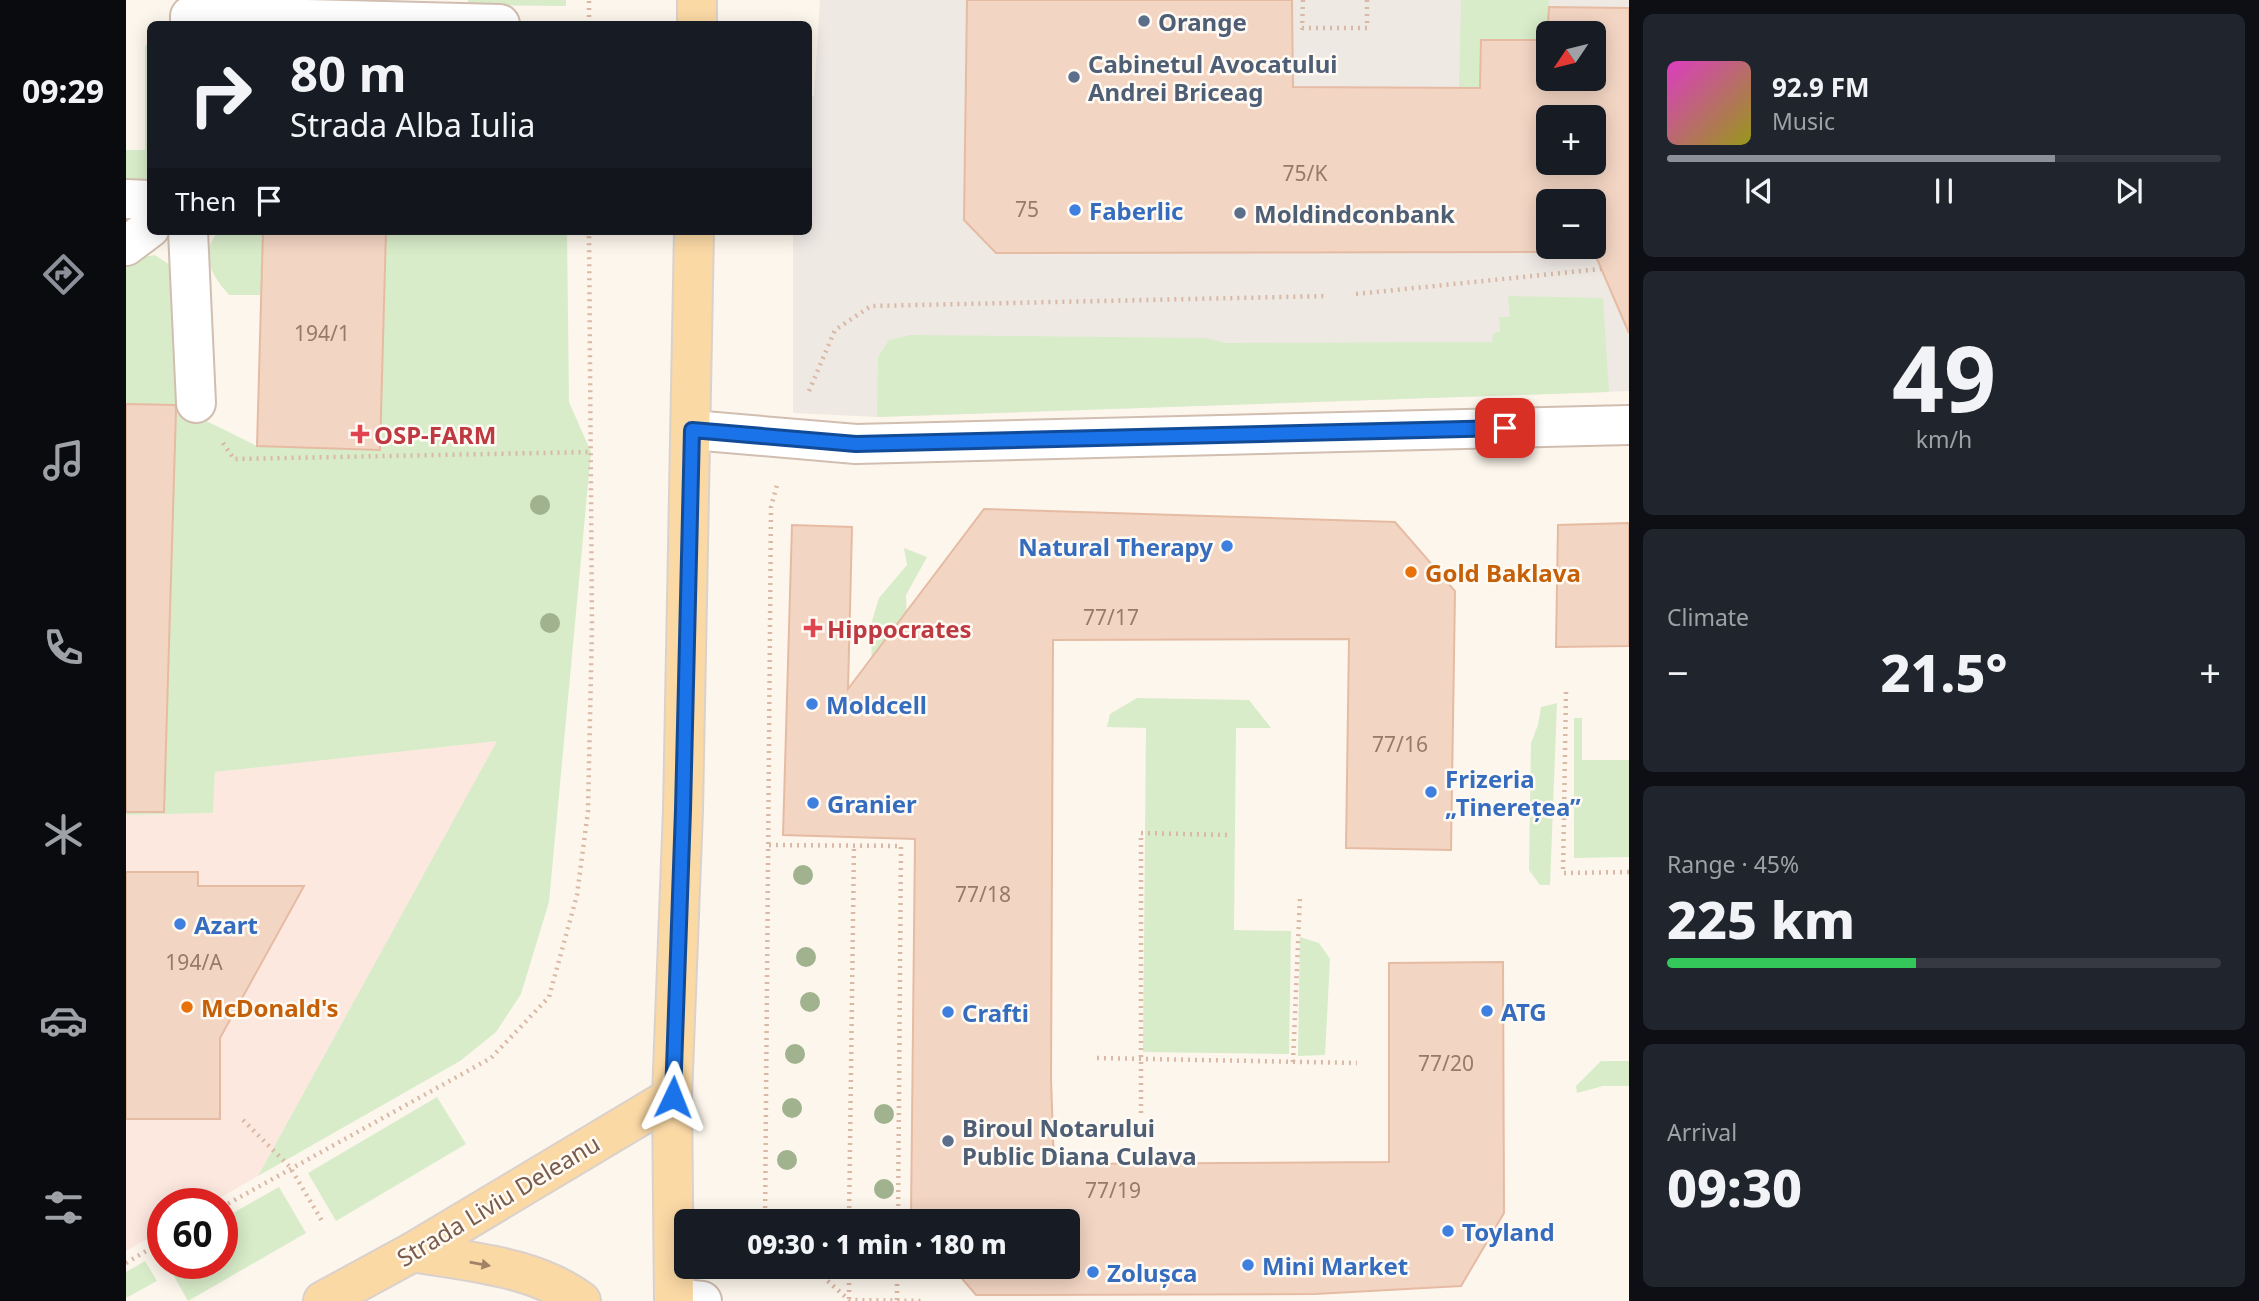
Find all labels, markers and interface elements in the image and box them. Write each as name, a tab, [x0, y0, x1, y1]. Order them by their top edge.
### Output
place label: Orange	[1158, 5, 1247, 38]
marker: Orange	[1136, 13, 1152, 29]
north arrow	[1536, 21, 1606, 91]
map controls	[1536, 21, 1606, 259]
text: 80 m	[290, 40, 407, 106]
place label: Cabinetul Avocatului Andrei Briceag	[1088, 47, 1337, 108]
icon: right	[175, 49, 266, 140]
text: 09:29	[22, 69, 104, 112]
marker: Cabinetul Avocatului Andrei Briceag	[1066, 69, 1082, 85]
text: 92.9 FM	[1772, 69, 1869, 105]
text: Strada Alba Iulia	[290, 103, 535, 146]
button: +	[1536, 105, 1606, 175]
text: Music	[1772, 105, 1835, 137]
house number: 75/K	[1283, 159, 1327, 187]
icon: previous	[1740, 172, 1778, 210]
icon: pause	[1925, 172, 1963, 210]
icon: next	[2110, 172, 2148, 210]
icon: arrive	[250, 182, 288, 220]
text: Then	[175, 183, 236, 219]
button: −	[1536, 189, 1606, 259]
place label: Faberlic	[1089, 194, 1184, 227]
house number: 75	[1015, 195, 1039, 223]
place label: Moldindconbank	[1254, 197, 1455, 230]
marker: Faberlic	[1067, 202, 1083, 218]
marker: Moldindconbank	[1232, 205, 1248, 221]
icon: directions	[39, 250, 88, 299]
text: 49	[1892, 315, 1996, 439]
house number: 194/1	[294, 319, 350, 347]
pin	[1475, 398, 1535, 458]
icon: arrive	[1486, 409, 1524, 447]
place label: OSP-FARM	[374, 418, 496, 451]
text: km/h	[1916, 423, 1972, 455]
marker: OSP-FARM	[352, 426, 368, 442]
icon: music	[39, 436, 88, 485]
place label: Natural Therapy	[1018, 530, 1213, 563]
marker: Natural Therapy	[1219, 538, 1235, 554]
place label: Gold Baklava	[1425, 556, 1581, 589]
marker: Gold Baklava	[1403, 564, 1419, 580]
text: Climate	[1667, 601, 1749, 633]
house number: 77/17	[1083, 603, 1139, 631]
place label: Hippocrates	[827, 612, 972, 645]
marker: Hippocrates	[805, 620, 821, 636]
icon: phone	[39, 623, 88, 672]
text: 21.5°	[1881, 636, 2007, 707]
text: −	[1667, 646, 1689, 698]
text: +	[2199, 646, 2221, 698]
place label: Moldcell	[826, 688, 927, 721]
marker: Moldcell	[804, 696, 820, 712]
house number: 77/16	[1372, 730, 1428, 758]
place label: Frizeria „Tinerețea”	[1445, 762, 1581, 823]
marker: Frizeria „Tinerețea”	[1423, 784, 1439, 800]
place label: Granier	[827, 787, 917, 820]
marker: Granier	[805, 795, 821, 811]
icon: climate	[39, 810, 88, 859]
text: Range · 45%	[1667, 848, 1799, 880]
house number: 77/18	[955, 880, 1011, 908]
text: 225 km	[1667, 883, 1855, 954]
place label: Azart	[194, 908, 258, 941]
marker: Azart	[172, 916, 188, 932]
house number: 194/A	[165, 948, 223, 976]
place label: McDonald's	[201, 991, 339, 1024]
place label: ATG	[1501, 995, 1547, 1028]
icon: car	[39, 996, 88, 1045]
place label: Crafti	[962, 996, 1029, 1029]
marker: McDonald's	[179, 999, 195, 1015]
marker: ATG	[1479, 1003, 1495, 1019]
marker: Crafti	[940, 1004, 956, 1020]
house number: 77/20	[1418, 1049, 1474, 1077]
position arrow	[636, 1060, 710, 1134]
place label: Biroul Notarului Public Diana Culava	[962, 1111, 1197, 1172]
text: Arrival	[1667, 1116, 1737, 1148]
street label: Strada Liviu Deleanu	[390, 1126, 606, 1274]
marker: Biroul Notarului Public Diana Culava	[940, 1133, 956, 1149]
text: 09:30	[1667, 1151, 1802, 1222]
house number: 77/19	[1085, 1176, 1141, 1204]
icon: filters	[39, 1183, 88, 1232]
speed limit sign: 60	[147, 1188, 238, 1279]
place label: Toyland	[1462, 1215, 1555, 1248]
marker: Toyland	[1440, 1223, 1456, 1239]
text: 09:30 · 1 min · 180 m	[747, 1226, 1007, 1262]
place label: Mini Market	[1262, 1249, 1408, 1282]
place label: Zolușca	[1107, 1256, 1197, 1289]
marker: Mini Market	[1240, 1257, 1256, 1273]
one-way arrow	[469, 1258, 491, 1269]
marker: Zolușca	[1085, 1264, 1101, 1280]

